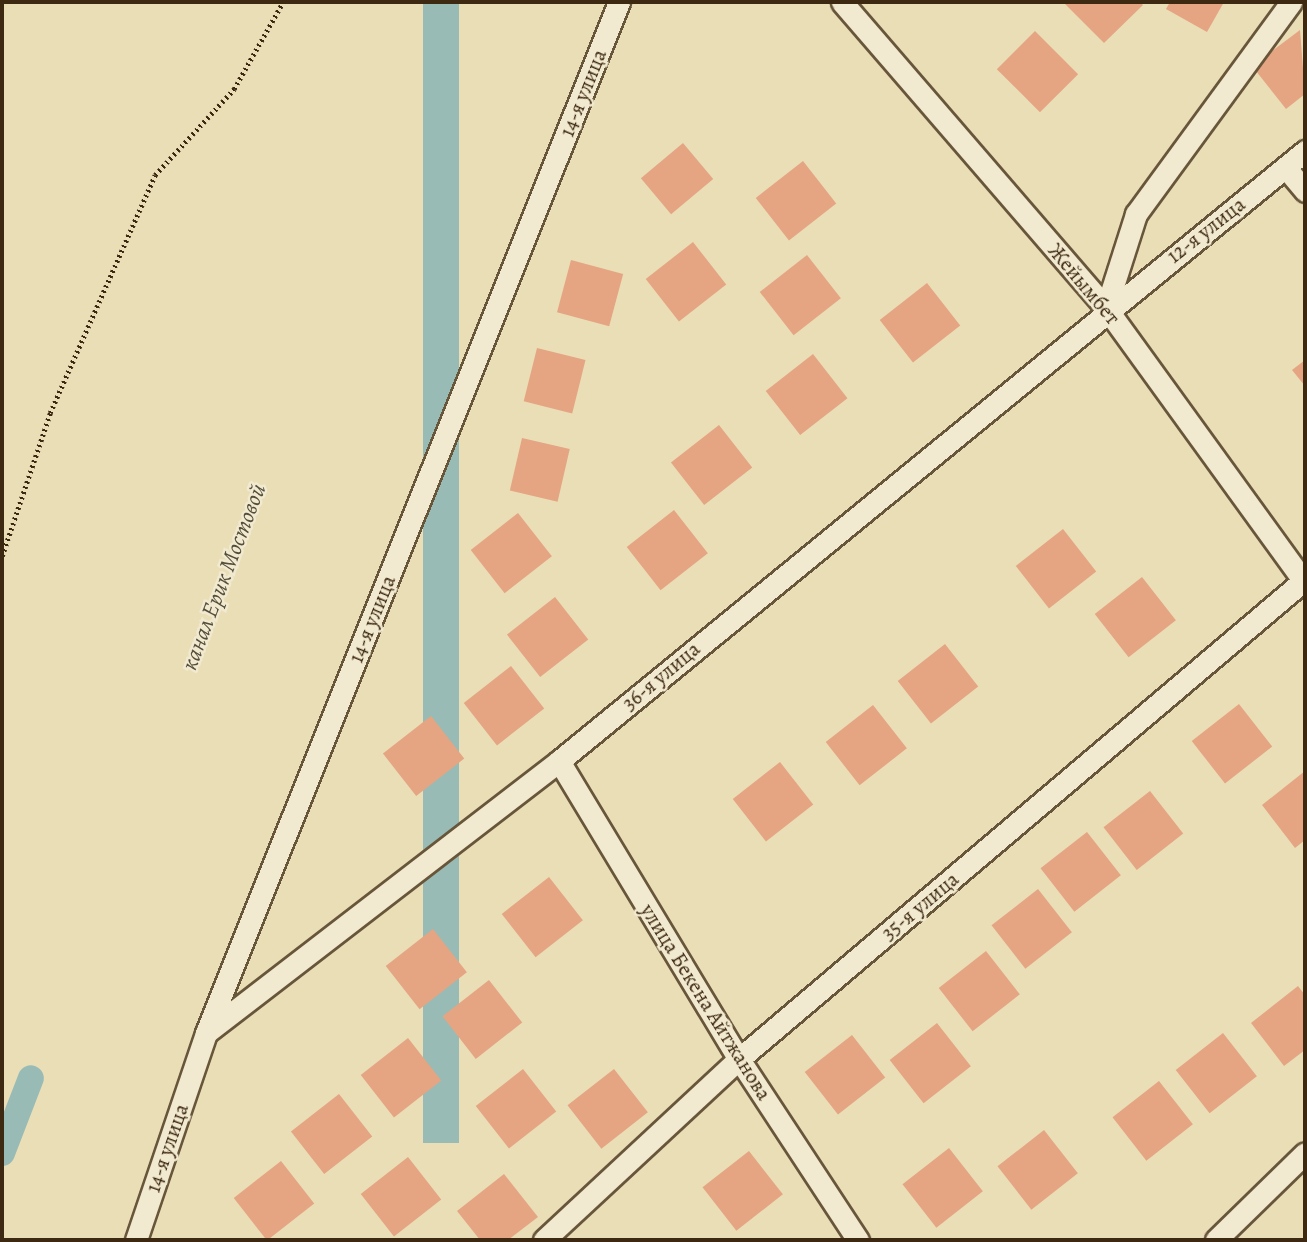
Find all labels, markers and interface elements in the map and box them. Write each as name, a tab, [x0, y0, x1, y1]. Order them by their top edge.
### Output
street label: 14-я улица	[554, 46, 612, 140]
street label: 12-я улица	[1162, 192, 1250, 268]
street label: Жейымбет	[1043, 238, 1125, 330]
water label: канал Ерик Мостовой	[176, 480, 272, 674]
street label: 14-я улица	[343, 572, 401, 666]
street label: 36-я улица	[617, 636, 705, 716]
street label: 35-я улица	[876, 866, 964, 946]
street label: улица Бекена Айтжанова	[635, 899, 777, 1105]
street label: 14-я улица	[140, 1100, 194, 1196]

